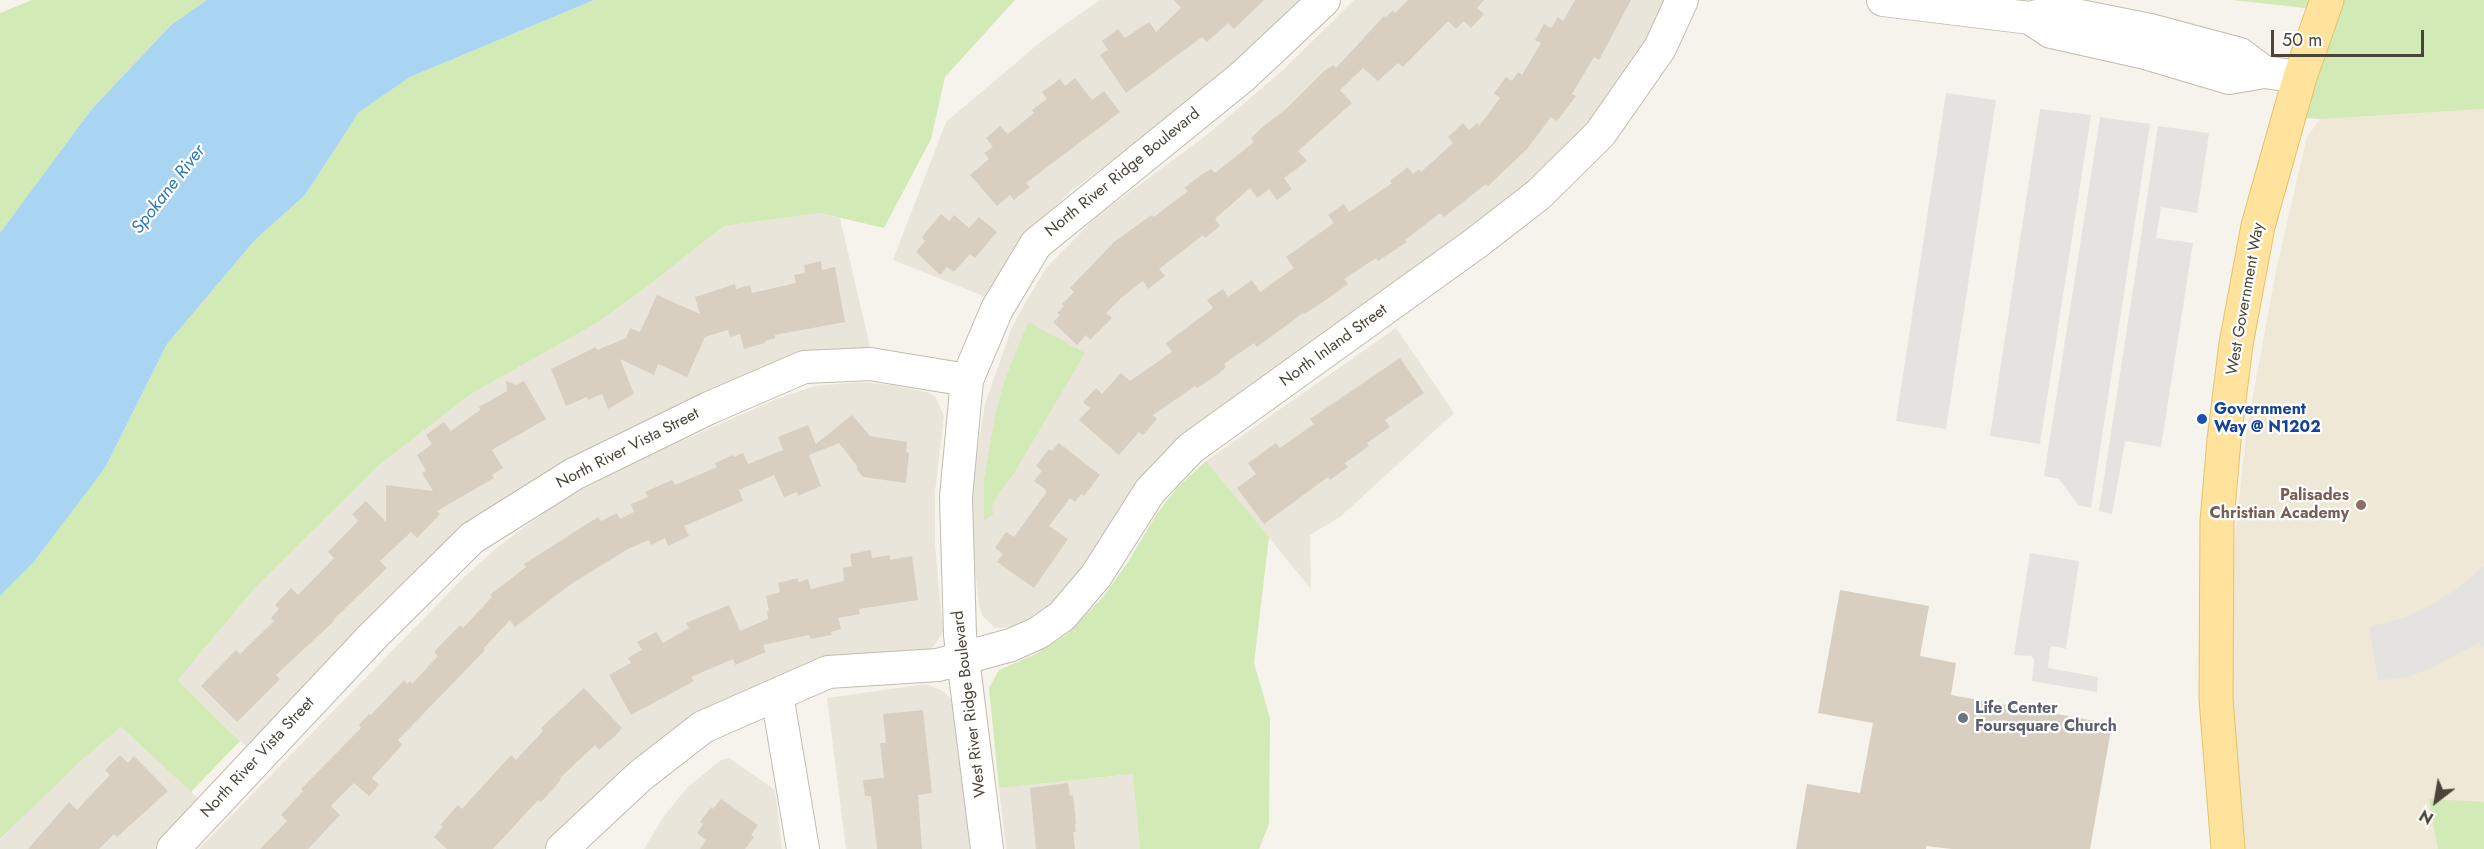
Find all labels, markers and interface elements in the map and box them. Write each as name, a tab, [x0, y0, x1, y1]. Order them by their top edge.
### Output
scale bar	[2274, 18, 2427, 56]
text: 50 m	[2282, 27, 2322, 53]
street label: North River Ridge Boulevard	[1042, 105, 1204, 241]
water label: Spokane River	[128, 141, 210, 239]
street label: West Government Way	[2223, 221, 2269, 377]
street label: North Inland Street	[1277, 301, 1391, 391]
place label: Government Way @ N1202	[2214, 400, 2321, 438]
street label: North River Vista Street	[553, 405, 703, 493]
marker: Government Way @ N1202	[2195, 412, 2209, 426]
place label: Palisades Christian Academy	[2210, 486, 2349, 524]
marker: Palisades Christian Academy	[2354, 498, 2368, 512]
street label: West River Ridge Boulevard	[949, 610, 991, 798]
street label: North River Vista Street	[197, 694, 319, 822]
place label: Life Center Foursquare Church	[1975, 699, 2117, 737]
marker: Life Center Foursquare Church	[1956, 711, 1970, 725]
north arrow	[2406, 771, 2466, 831]
text: N	[2415, 804, 2438, 830]

